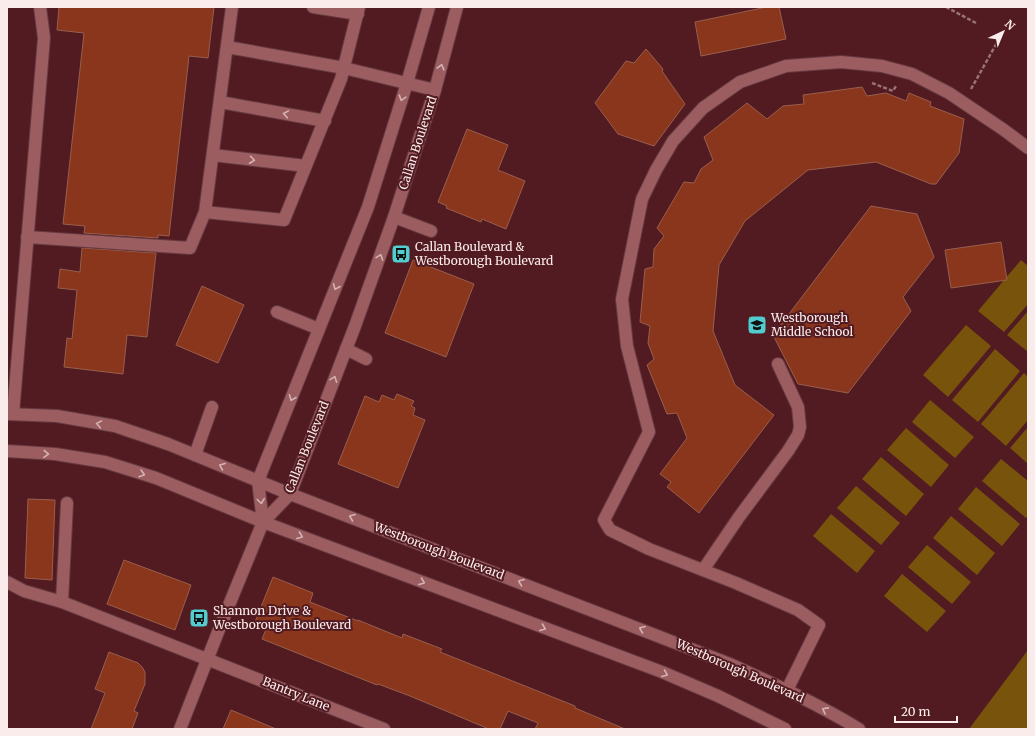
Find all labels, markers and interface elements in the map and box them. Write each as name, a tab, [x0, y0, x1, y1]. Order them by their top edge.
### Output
north arrow	[983, 12, 1023, 52]
text: N	[1002, 17, 1018, 33]
one-way arrow	[436, 64, 445, 71]
street label: Callan Boulevard	[395, 94, 440, 191]
one-way arrow	[398, 95, 407, 102]
one-way arrow	[283, 110, 289, 119]
one-way arrow	[249, 155, 255, 164]
place label: Callan Boulevard & Westborough Boulevard	[414, 239, 553, 268]
bus stop icon: Callan Boulevard & Westborough Boulevard	[390, 243, 412, 265]
one-way arrow	[375, 254, 383, 261]
one-way arrow	[333, 283, 341, 290]
place label: Westborough Middle School	[770, 310, 853, 339]
school or university icon: Westborough Middle School	[746, 314, 768, 336]
one-way arrow	[330, 376, 338, 383]
one-way arrow	[288, 394, 296, 401]
street label: Callan Boulevard	[281, 399, 332, 495]
one-way arrow	[96, 420, 103, 428]
one-way arrow	[43, 449, 49, 458]
one-way arrow	[218, 463, 225, 471]
one-way arrow	[138, 469, 145, 478]
one-way arrow	[256, 498, 265, 504]
one-way arrow	[348, 514, 355, 522]
street label: Westborough Boulevard	[371, 518, 506, 582]
one-way arrow	[296, 531, 303, 539]
one-way arrow	[418, 577, 425, 585]
one-way arrow	[517, 579, 524, 587]
place label: Shannon Drive & Westborough Boulevard	[212, 603, 351, 632]
bus stop icon: Shannon Drive & Westborough Boulevard	[188, 607, 210, 629]
one-way arrow	[540, 623, 547, 631]
one-way arrow	[638, 626, 645, 634]
street label: Westborough Boulevard	[673, 635, 806, 706]
one-way arrow	[661, 669, 668, 677]
street label: Bantry Lane	[260, 673, 332, 714]
scale bar	[895, 698, 957, 724]
text: 20 m	[901, 704, 930, 719]
one-way arrow	[821, 707, 829, 715]

